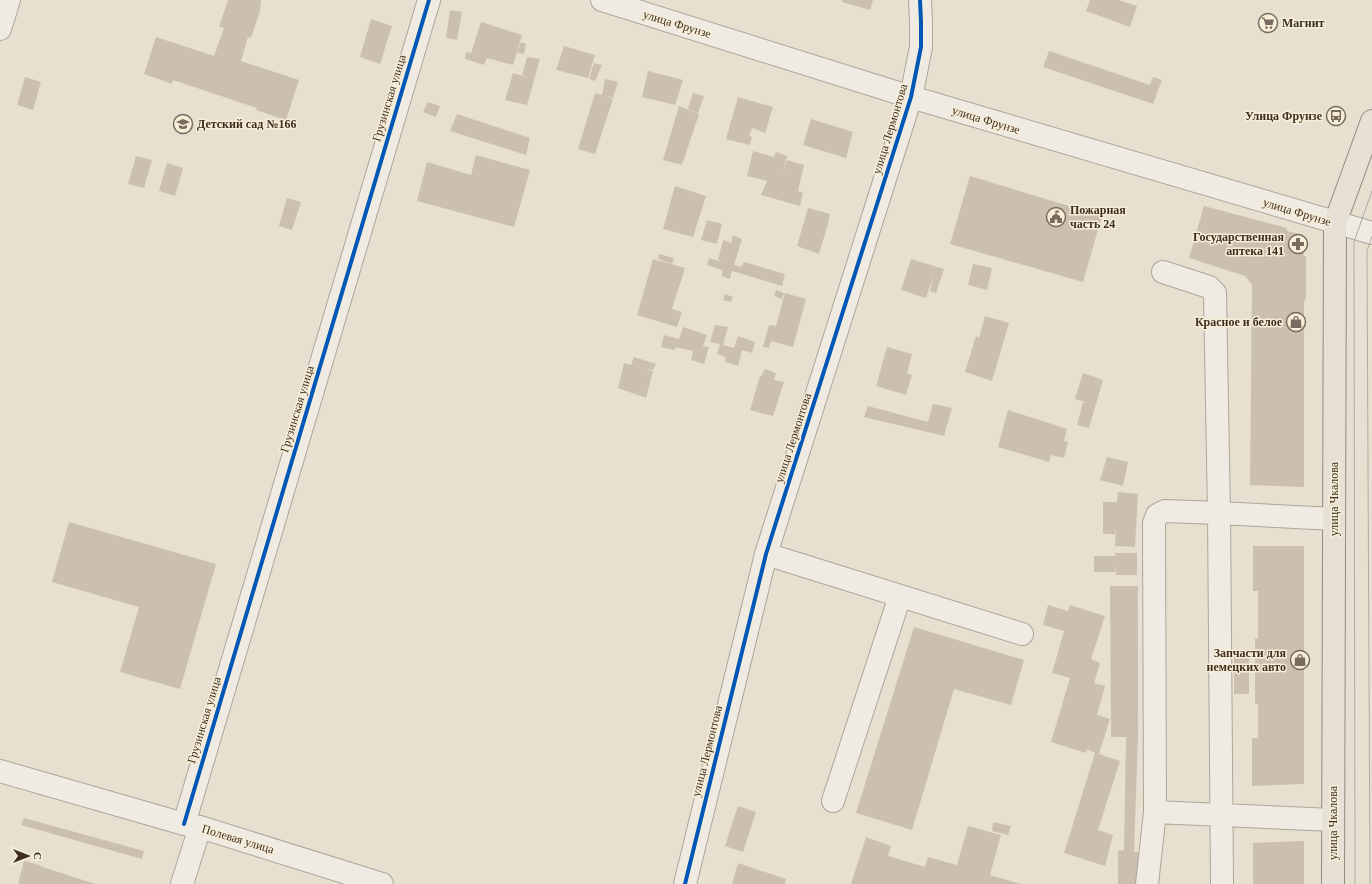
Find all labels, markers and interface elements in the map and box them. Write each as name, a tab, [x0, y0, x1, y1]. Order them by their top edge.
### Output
street label: улица Фрунзе	[641, 7, 713, 41]
supermarket icon: Магнит	[1257, 12, 1279, 34]
place label: Магнит	[1282, 16, 1325, 30]
street label: Грузинская улица	[369, 52, 409, 143]
street label: улица Лермонтова	[870, 81, 911, 176]
street label: улица Фрунзе	[950, 103, 1022, 137]
bus stop icon: Улица Фрунзе	[1325, 105, 1347, 127]
place label: Улица Фрунзе	[1245, 109, 1323, 123]
school or university icon: Детский сад №166	[172, 113, 194, 135]
place label: Детский сад №166	[197, 117, 296, 131]
street label: улица Фрунзе	[1261, 195, 1333, 229]
place label: Пожарная часть 24	[1070, 203, 1126, 231]
public building icon: Пожарная часть 24	[1045, 206, 1067, 228]
place label: Государственная аптека 141	[1193, 230, 1284, 258]
pharmacy icon: Государственная аптека 141	[1287, 233, 1309, 255]
shop icon: Красное и белое	[1285, 311, 1307, 333]
place label: Красное и белое	[1195, 315, 1283, 329]
street label: Грузинская улица	[277, 363, 317, 454]
street label: улица Лермонтова	[772, 391, 814, 485]
street label: улица Чкалова	[1327, 461, 1341, 536]
place label: Запчасти для немецких авто	[1207, 646, 1286, 674]
shop icon: Запчасти для немецких авто	[1289, 649, 1311, 671]
street label: Грузинская улица	[184, 674, 224, 765]
street label: улица Лермонтова	[689, 703, 725, 798]
street label: улица Чкалова	[1326, 785, 1340, 860]
street label: Полевая улица	[200, 821, 276, 857]
north arrow	[8, 836, 48, 876]
text: С	[32, 852, 44, 860]

